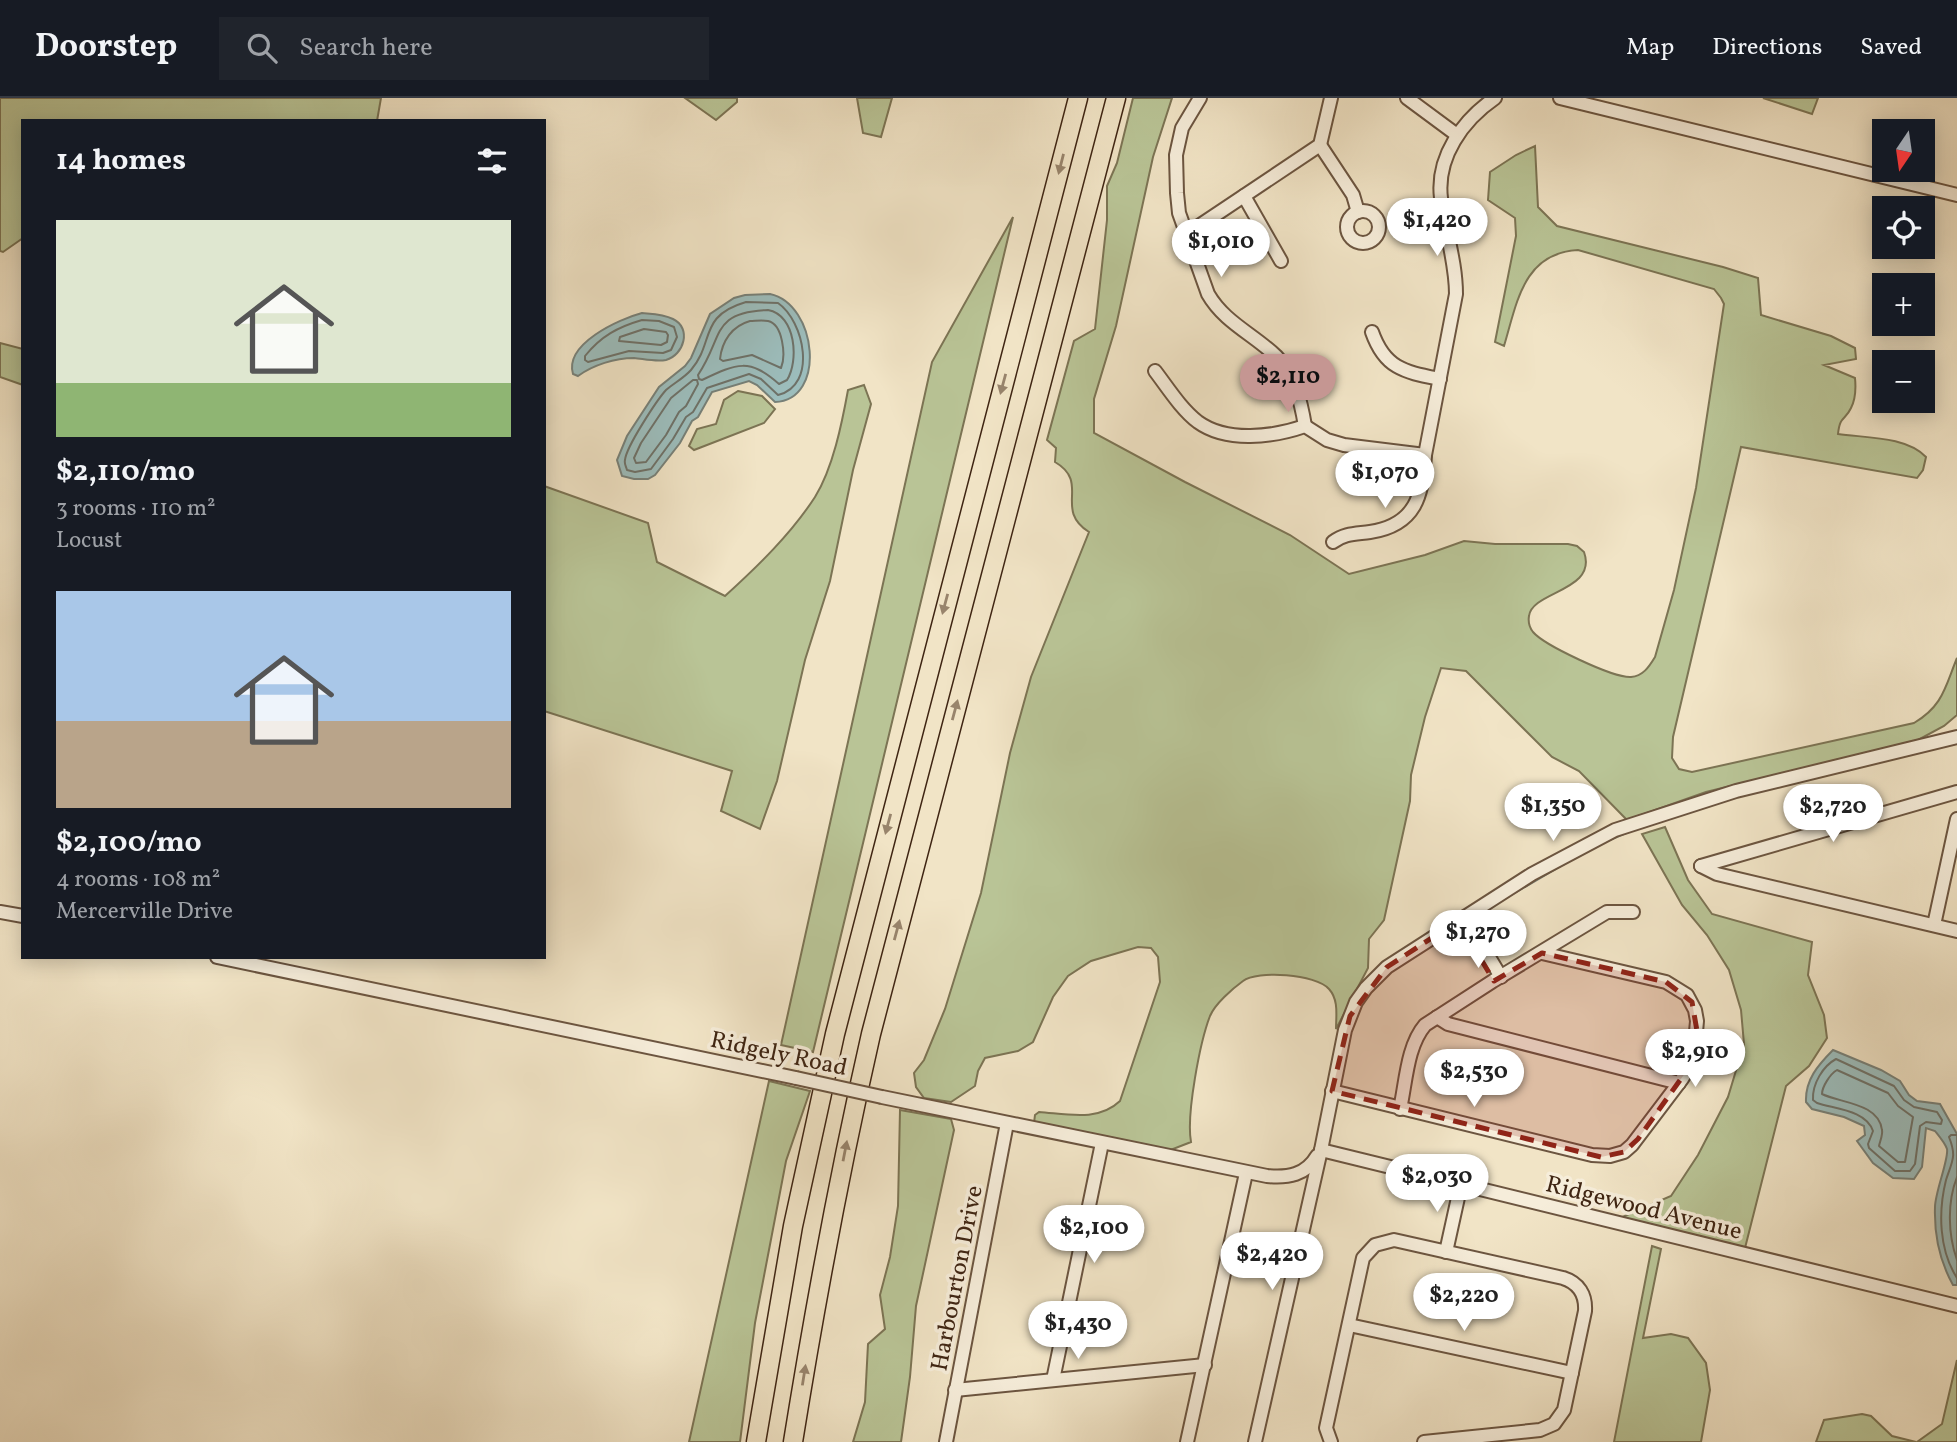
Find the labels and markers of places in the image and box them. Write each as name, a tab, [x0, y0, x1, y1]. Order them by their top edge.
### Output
pin: $1,420	[1380, 198, 1494, 258]
pin: $1,010	[1164, 220, 1278, 279]
pin: $2,110	[1231, 354, 1345, 414]
pin: $1,070	[1328, 450, 1442, 510]
pin: $1,350	[1496, 784, 1610, 843]
pin: $2,720	[1776, 784, 1890, 844]
pin: $1,270	[1421, 910, 1535, 970]
pin: $2,910	[1638, 1030, 1752, 1089]
pin: $2,530	[1417, 1049, 1531, 1109]
pin: $2,030	[1380, 1154, 1494, 1214]
pin: $2,100	[1037, 1206, 1151, 1265]
pin: $2,420	[1215, 1232, 1329, 1292]
pin: $2,220	[1407, 1274, 1521, 1333]
pin: $1,430	[1021, 1302, 1135, 1361]

